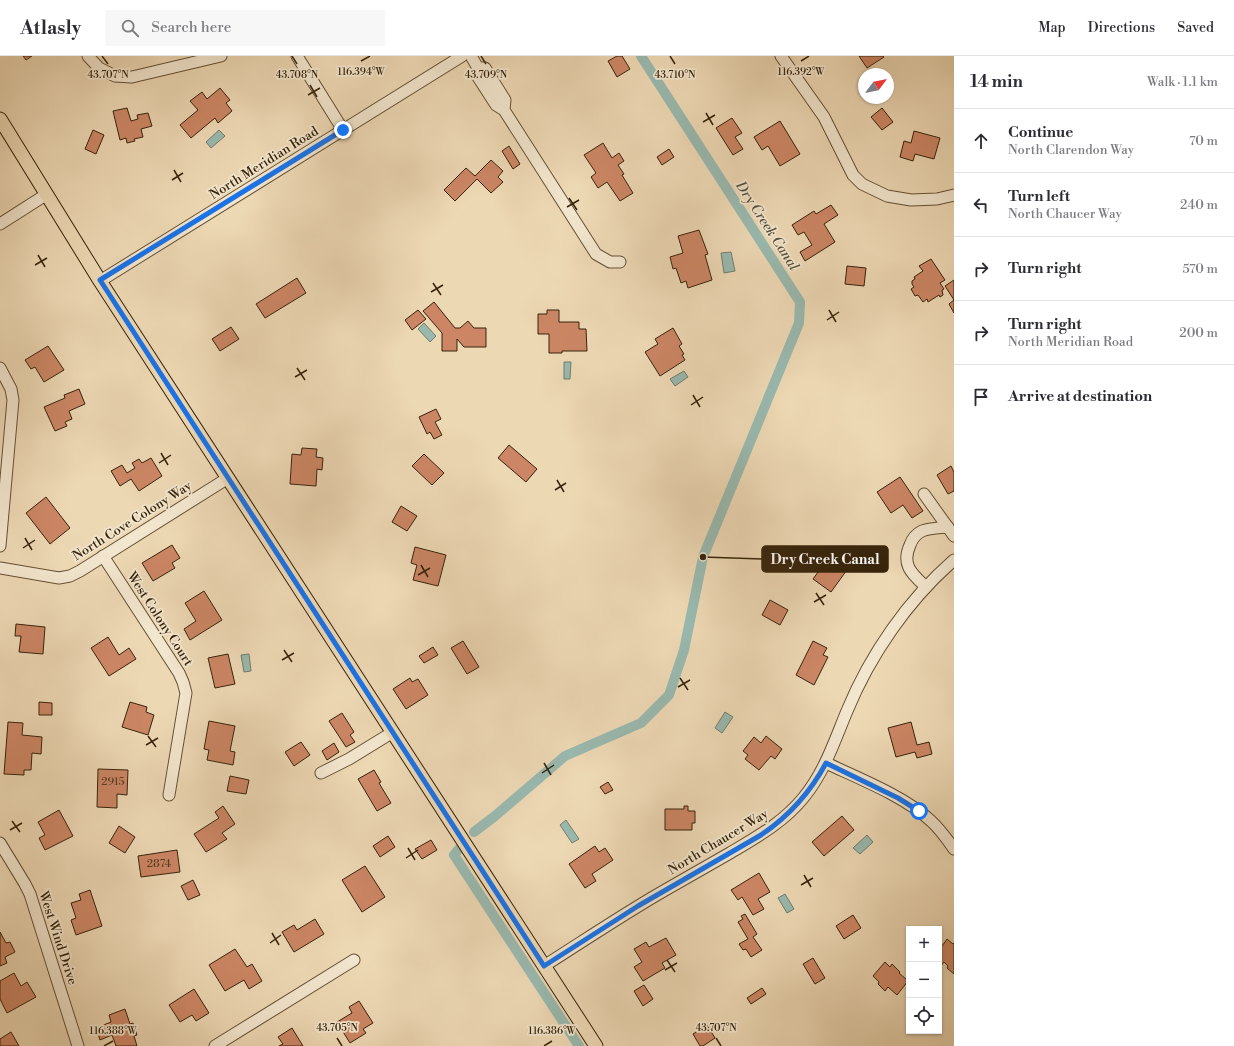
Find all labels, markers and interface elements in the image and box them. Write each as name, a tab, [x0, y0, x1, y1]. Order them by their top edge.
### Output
search box	[105, 10, 385, 46]
text: Atlasly	[20, 16, 81, 40]
icon: search	[119, 17, 141, 39]
text: Search here	[151, 18, 231, 37]
text: Map	[1038, 19, 1066, 37]
text: Directions	[1088, 19, 1155, 37]
text: Saved	[1177, 19, 1214, 37]
text: 116.394°W	[337, 66, 385, 78]
text: 116.392°W	[778, 66, 825, 78]
north arrow	[858, 68, 894, 104]
text: 43.707°N	[87, 69, 129, 81]
text: 43.708°N	[276, 69, 319, 81]
text: 43.709°N	[465, 69, 508, 81]
text: 43.710°N	[655, 69, 696, 81]
text: 14 min	[970, 71, 1023, 93]
text: Walk · 1.1 km	[1147, 74, 1218, 90]
route end	[334, 121, 352, 139]
street label: North Meridian Road	[207, 123, 322, 203]
text: Continue	[1008, 123, 1073, 142]
icon: ahead	[970, 130, 992, 152]
text: 70 m	[1189, 133, 1218, 149]
text: North Clarendon Way	[1008, 142, 1134, 158]
water label: Dry Creek Canal	[731, 177, 803, 275]
text: Turn left	[1008, 187, 1070, 206]
icon: left	[970, 194, 992, 216]
text: 240 m	[1180, 197, 1218, 213]
text: North Chaucer Way	[1008, 206, 1122, 222]
icon: right	[970, 258, 992, 280]
text: Turn right	[1008, 259, 1082, 278]
text: 570 m	[1182, 261, 1218, 277]
text: Turn right	[1008, 315, 1082, 334]
icon: right	[970, 322, 992, 344]
text: 200 m	[1179, 325, 1218, 341]
text: North Meridian Road	[1008, 334, 1133, 350]
icon: arrive	[970, 386, 992, 408]
text: Arrive at destination	[1008, 387, 1152, 406]
street label: North Cove Colony Way	[70, 477, 195, 564]
callout: Dry Creek Canal	[762, 546, 888, 572]
text: Dry Creek Canal	[770, 551, 880, 569]
street label: West Colony Court	[123, 568, 197, 669]
house number: 2915	[101, 775, 125, 789]
route start	[910, 802, 928, 820]
street label: North Chaucer Way	[665, 805, 771, 878]
house number: 2874	[147, 857, 172, 871]
street label: West Wind Drive	[35, 888, 81, 987]
map controls	[906, 926, 942, 1034]
button: +	[906, 926, 942, 962]
button: −	[906, 962, 942, 998]
button: locate	[906, 998, 942, 1034]
text: 43.705°N	[316, 1022, 358, 1034]
text: 43.707°N	[695, 1022, 737, 1034]
text: 116.388°W	[89, 1025, 138, 1037]
text: 116.386°W	[528, 1025, 577, 1037]

